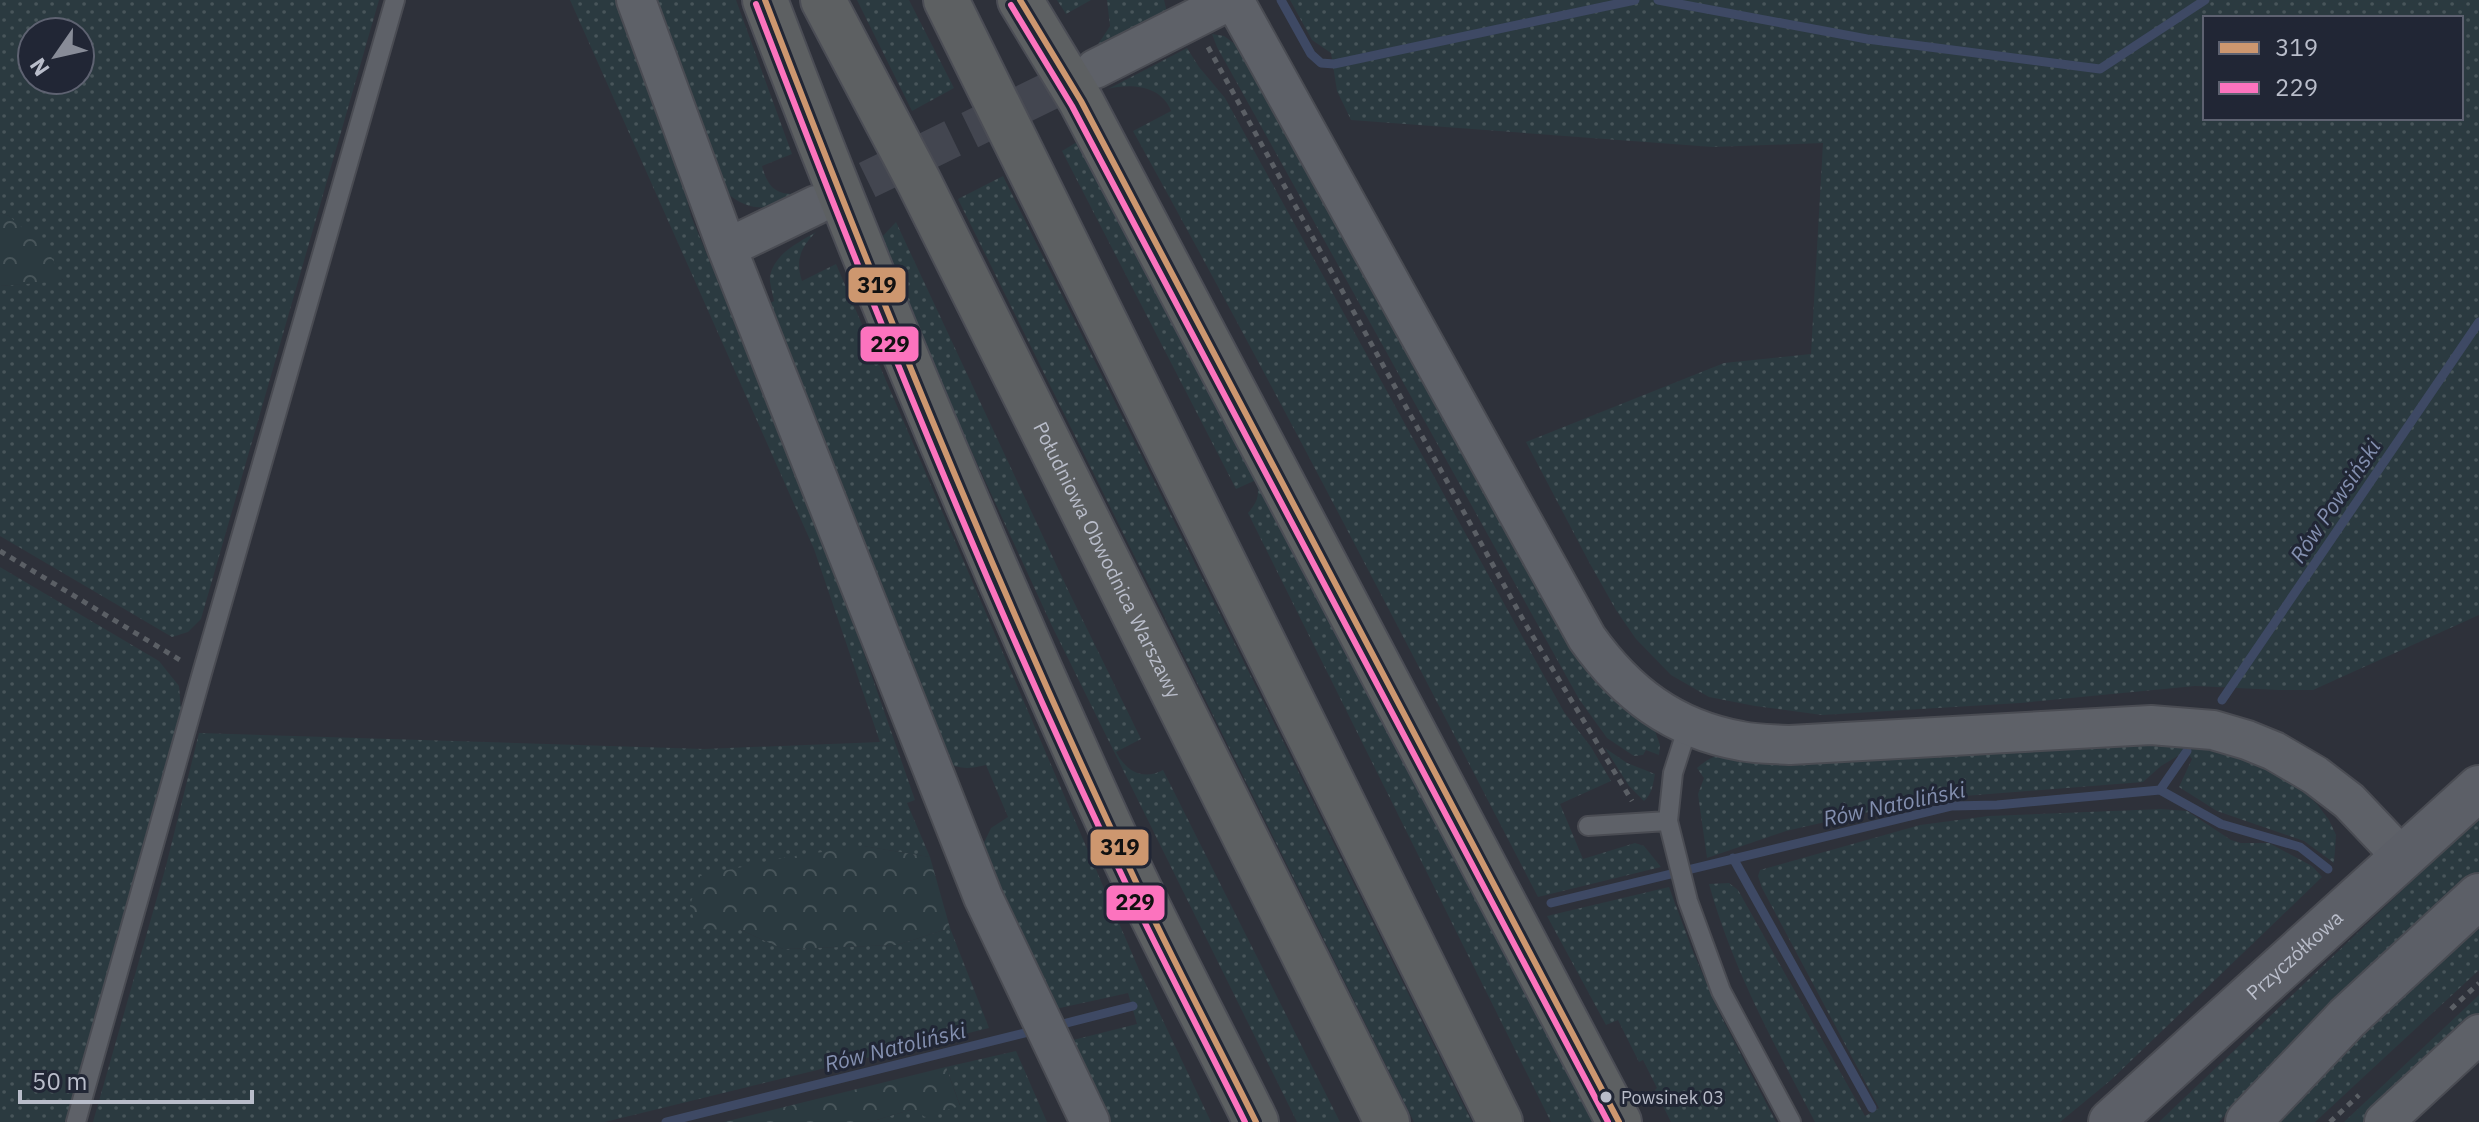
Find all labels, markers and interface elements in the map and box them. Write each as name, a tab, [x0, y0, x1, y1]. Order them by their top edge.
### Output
north arrow	[16, 16, 96, 96]
legend	[2203, 16, 2463, 120]
text: 319	[2275, 31, 2318, 63]
text: N	[23, 53, 55, 82]
text: 229	[2275, 71, 2318, 103]
line badge: 319	[847, 266, 907, 304]
text: 319	[857, 270, 897, 299]
line badge: 229	[859, 325, 920, 363]
text: 229	[870, 329, 910, 358]
street label: Południowa Obwodnica Warszawy	[1027, 417, 1188, 703]
water label: Rów Powsiński	[2283, 433, 2387, 568]
water label: Rów Natoliński	[1820, 774, 1968, 833]
line badge: 319	[1089, 828, 1150, 867]
text: 319	[1100, 832, 1140, 861]
line badge: 229	[1105, 884, 1166, 922]
text: 229	[1115, 887, 1155, 916]
street label: Przyczółkowa	[2240, 904, 2349, 1006]
water label: Rów Natoliński	[821, 1015, 969, 1078]
scale bar	[20, 1054, 252, 1104]
text: 50 m	[32, 1065, 87, 1097]
place label: Powsinek 03	[1621, 1086, 1724, 1109]
marker: Powsinek 03	[1598, 1089, 1614, 1105]

